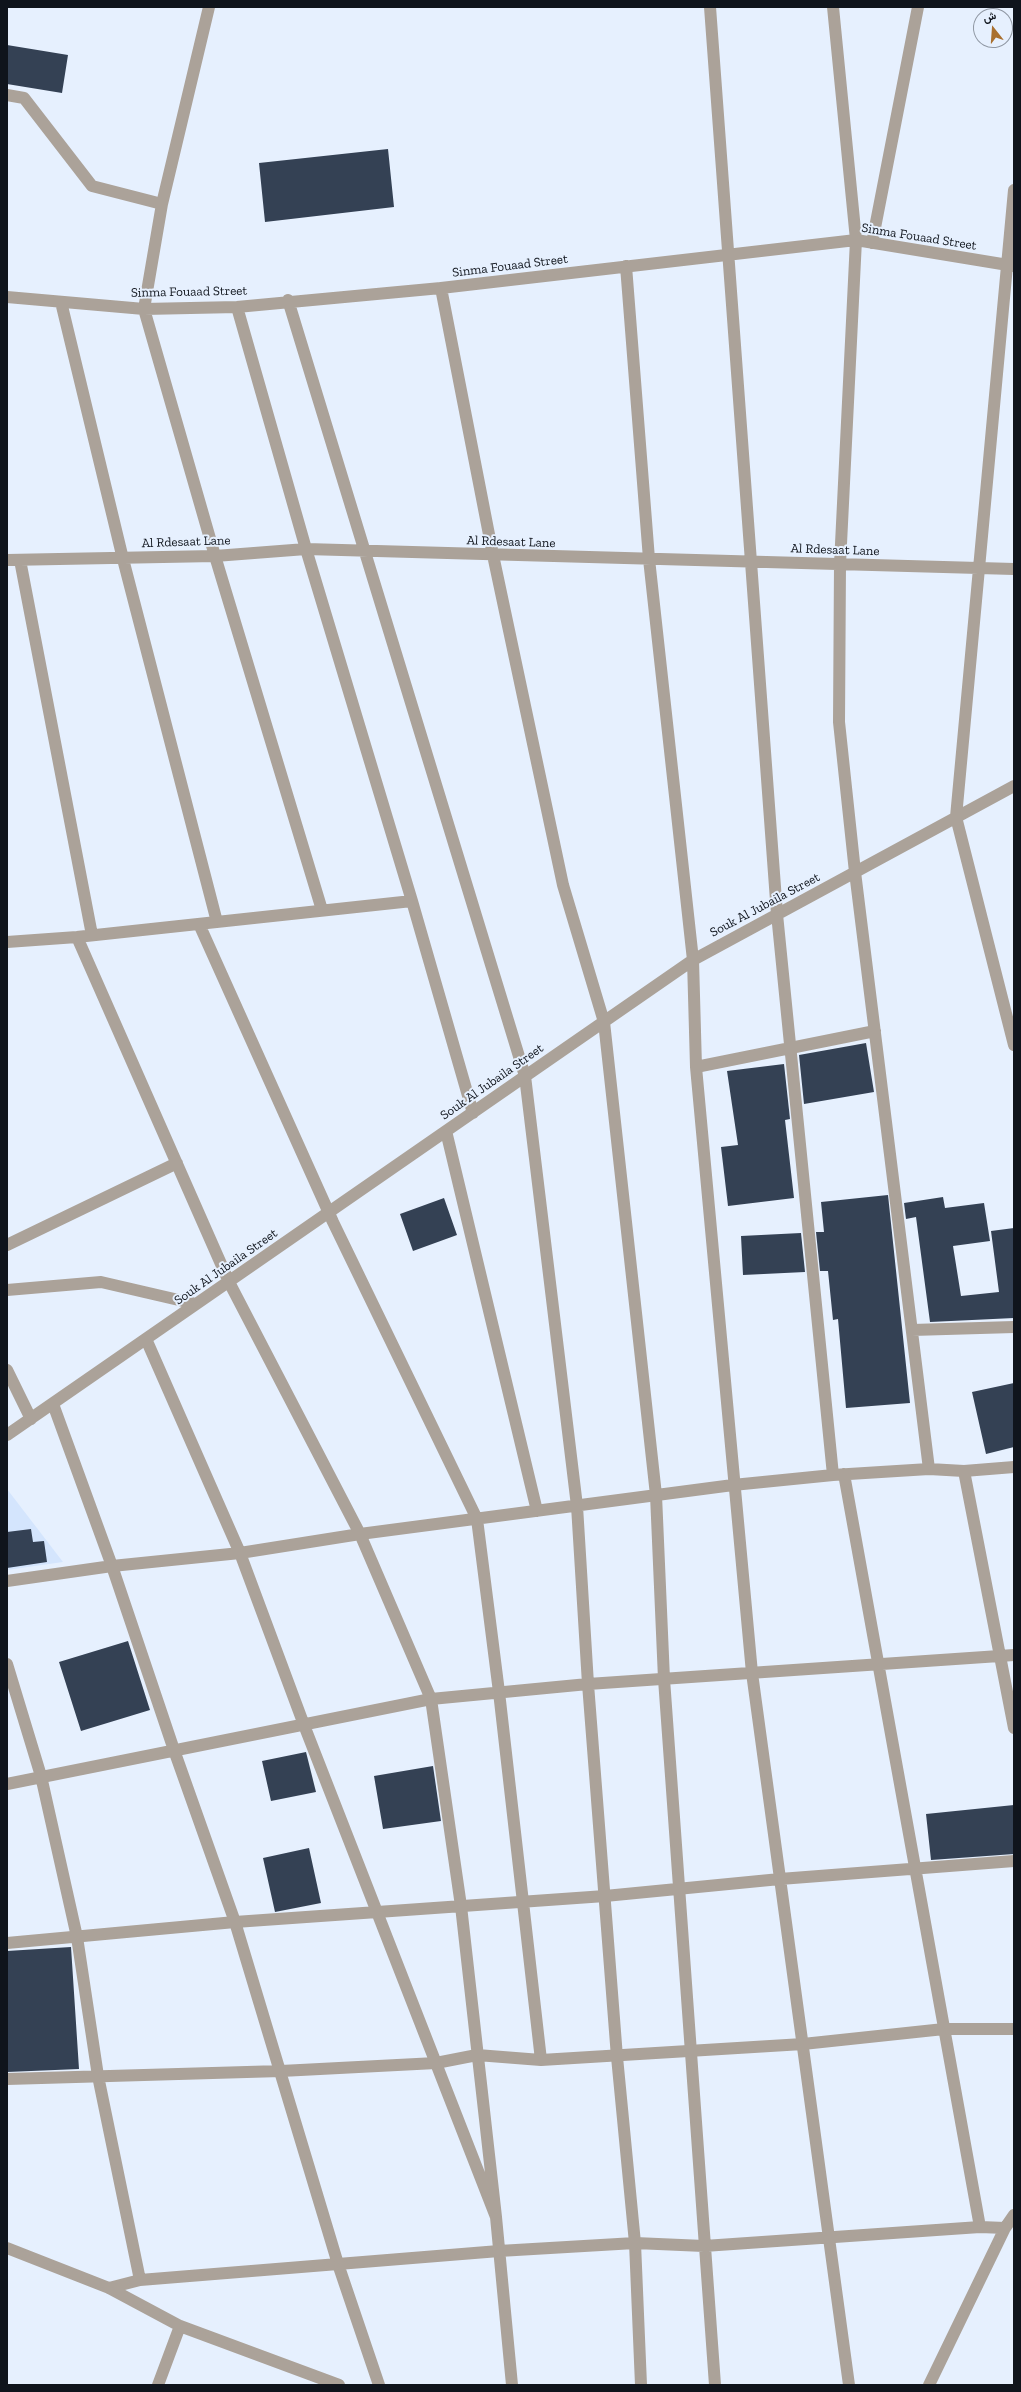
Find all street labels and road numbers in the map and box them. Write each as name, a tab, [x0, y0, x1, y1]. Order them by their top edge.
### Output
street label: Sinma Fouaad Street	[860, 220, 978, 254]
street label: Sinma Fouaad Street	[451, 251, 569, 281]
street label: Sinma Fouaad Street	[131, 283, 247, 301]
street label: Al Rdesaat Lane	[141, 533, 231, 551]
street label: Al Rdesaat Lane	[466, 533, 556, 551]
street label: Al Rdesaat Lane	[790, 541, 880, 559]
street label: Souk Al Jubaila Street	[707, 869, 823, 941]
street label: Souk Al Jubaila Street	[437, 1041, 547, 1123]
street label: Souk Al Jubaila Street	[171, 1226, 281, 1308]

